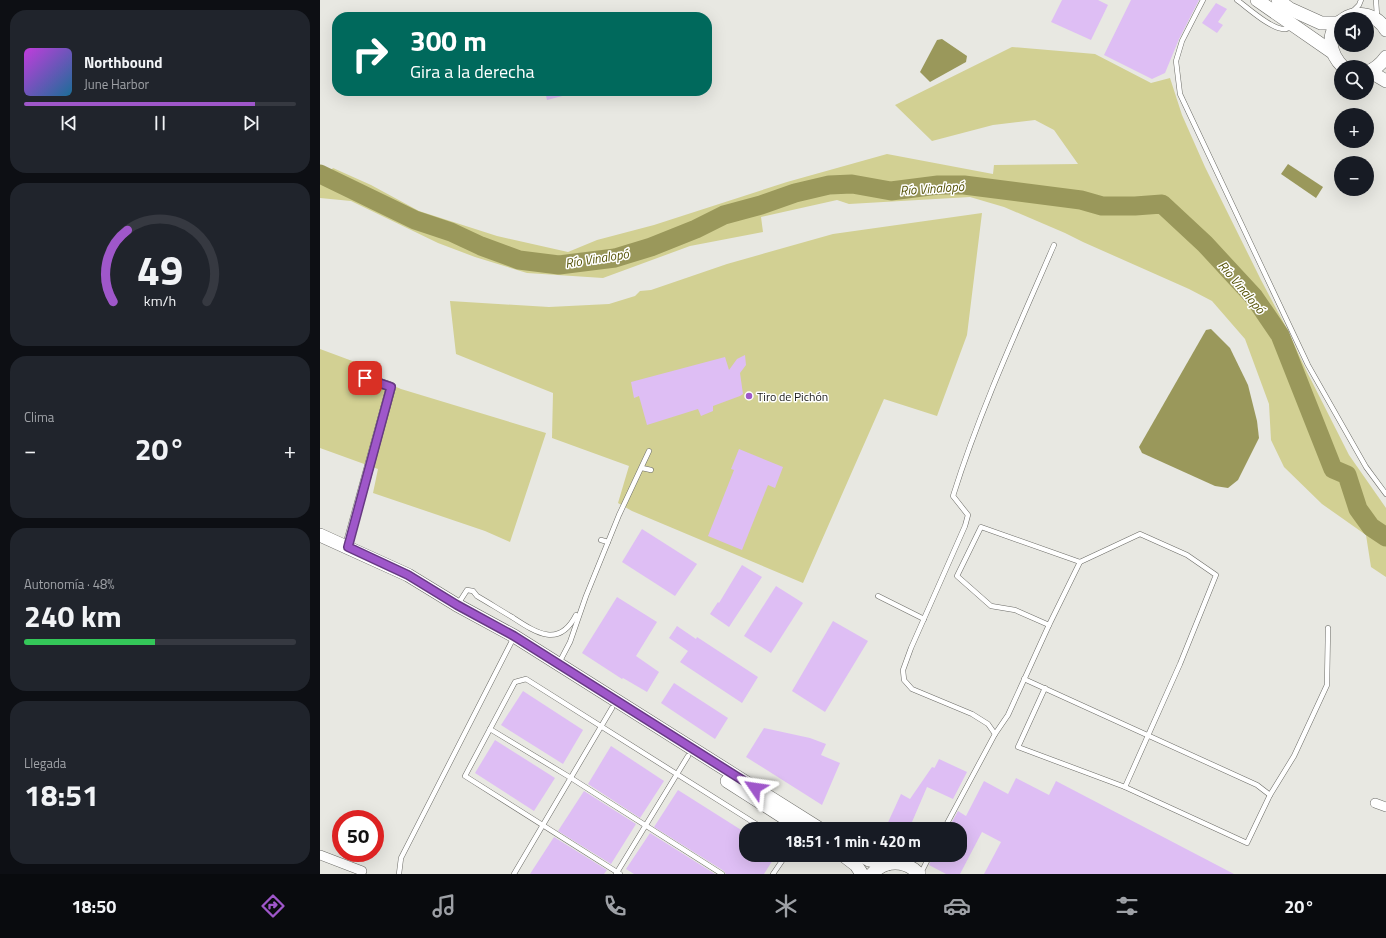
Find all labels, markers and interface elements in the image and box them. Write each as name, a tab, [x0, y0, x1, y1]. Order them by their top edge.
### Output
map controls	[1334, 12, 1374, 196]
button: sound	[1334, 12, 1374, 52]
text: 300 m	[410, 19, 487, 62]
icon: right	[344, 28, 396, 80]
text: Northbound	[84, 51, 163, 74]
text: Gira a la derecha	[410, 58, 535, 85]
button: search	[1334, 60, 1374, 100]
text: June Harbor	[84, 74, 149, 94]
button: +	[1334, 108, 1374, 148]
icon: previous	[58, 112, 80, 134]
icon: pause	[149, 112, 171, 134]
icon: next	[240, 112, 262, 134]
button: −	[1334, 156, 1374, 196]
water label: Río Vinalopó	[899, 176, 965, 200]
text: 49	[137, 238, 183, 301]
water label: Río Vinalopó	[564, 243, 631, 273]
water label: Río Vinalopó	[1214, 256, 1271, 318]
text: km/h	[144, 290, 176, 312]
pin	[348, 361, 382, 395]
icon: arrive	[354, 367, 376, 389]
place label: Tiro de Pichón	[757, 387, 828, 406]
marker: Tiro de Pichón	[744, 391, 754, 401]
text: Clima	[24, 407, 54, 427]
text: 20°	[135, 426, 185, 472]
text: −	[24, 433, 36, 467]
text: +	[284, 433, 296, 467]
text: Autonomía · 48%	[24, 574, 115, 594]
text: 240 km	[24, 593, 122, 639]
text: Llegada	[24, 753, 66, 773]
position arrow	[734, 767, 776, 809]
text: 18:51	[24, 772, 99, 818]
speed limit sign: 50	[332, 810, 384, 862]
text: 18:51 · 1 min · 420 m	[785, 830, 921, 853]
icon: directions	[259, 892, 287, 920]
icon: music	[430, 892, 458, 920]
icon: phone	[601, 892, 629, 920]
icon: climate	[772, 892, 800, 920]
icon: car	[943, 892, 971, 920]
icon: filters	[1113, 892, 1141, 920]
text: 18:50	[71, 893, 116, 920]
text: 20°	[1284, 893, 1315, 920]

